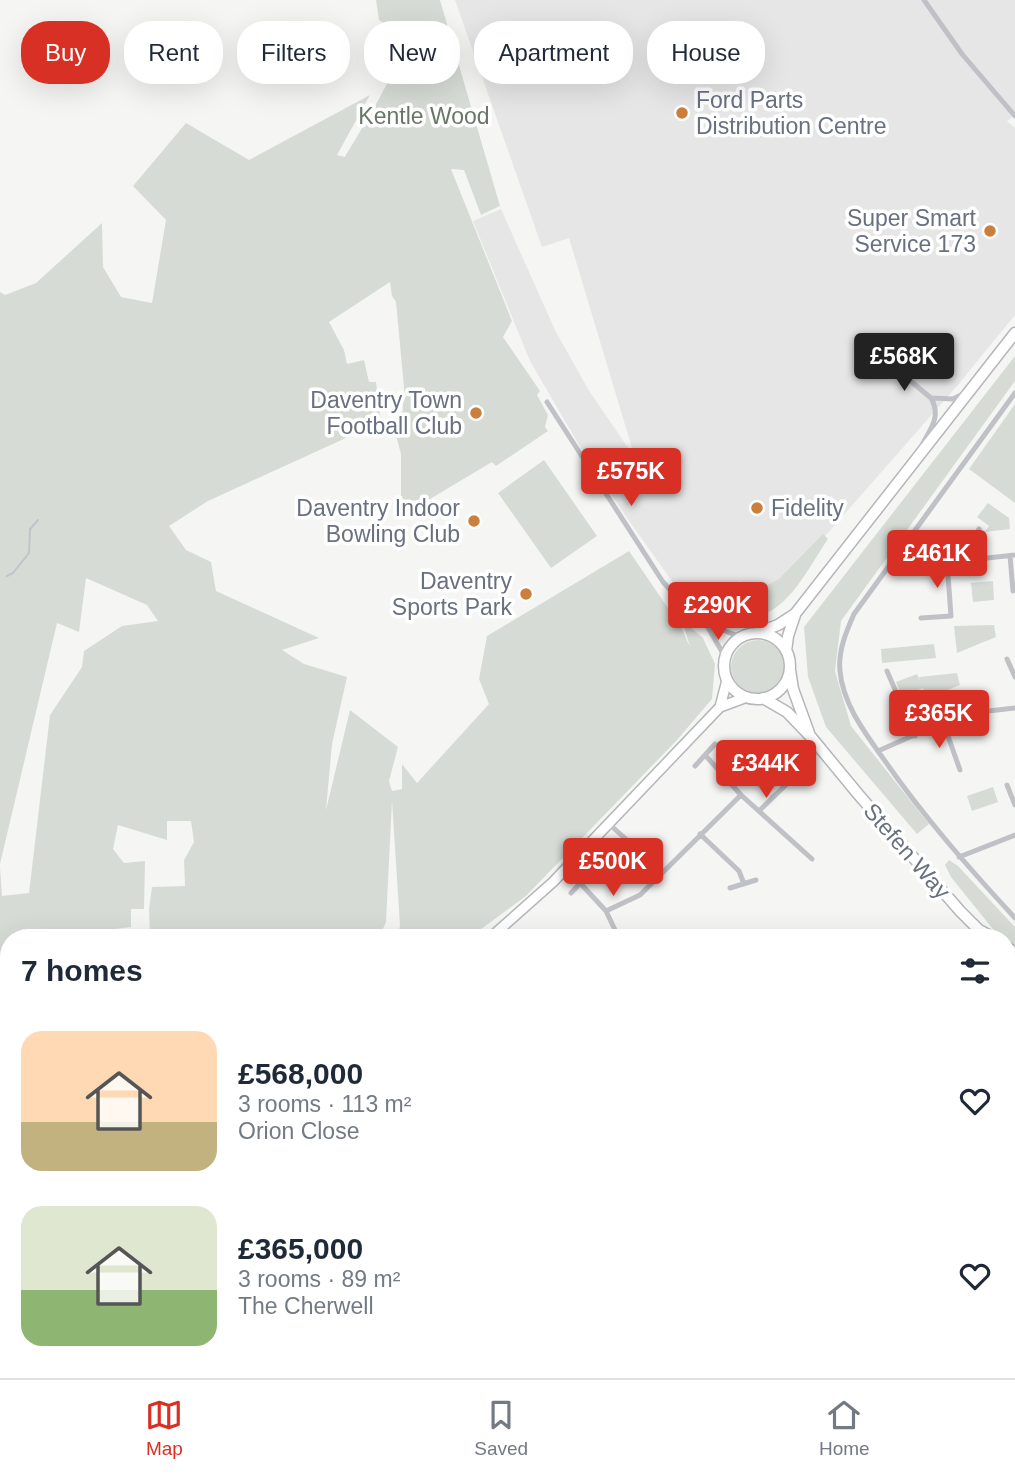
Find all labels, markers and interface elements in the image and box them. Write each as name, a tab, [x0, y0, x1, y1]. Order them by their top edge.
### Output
chip: Buy	[21, 21, 110, 84]
chip: Rent	[124, 21, 223, 84]
chip: Filters	[237, 21, 350, 84]
chip: New	[364, 21, 460, 84]
chip: Apartment	[474, 21, 633, 84]
chip: House	[647, 21, 765, 84]
place label: Ford Parts Distribution Centre	[696, 87, 886, 139]
park label: Kentle Wood	[358, 103, 490, 129]
marker: Ford Parts Distribution Centre	[674, 105, 690, 121]
place label: Super Smart Service 173	[847, 205, 977, 257]
marker: Super Smart Service 173	[982, 223, 998, 239]
pin: £568K	[855, 334, 953, 393]
text: £568K	[870, 343, 938, 369]
place label: Daventry Town Football Club	[310, 387, 462, 439]
marker: Daventry Town Football Club	[468, 405, 484, 421]
pin: £575K	[582, 448, 680, 508]
text: £575K	[597, 458, 665, 484]
place label: Daventry Indoor Bowling Club	[296, 495, 460, 547]
place label: Fidelity	[771, 495, 844, 521]
marker: Fidelity	[749, 500, 765, 516]
marker: Daventry Indoor Bowling Club	[466, 513, 482, 529]
pin: £461K	[888, 530, 986, 590]
text: £461K	[903, 540, 971, 566]
place label: Daventry Sports Park	[392, 568, 512, 620]
pin: £290K	[669, 582, 767, 642]
marker: Daventry Sports Park	[518, 586, 534, 602]
text: £290K	[684, 592, 752, 618]
pin: £365K	[890, 690, 988, 750]
text: £365K	[905, 700, 973, 726]
pin: £344K	[717, 740, 815, 800]
text: £344K	[732, 750, 800, 776]
street label: Stefen Way	[858, 798, 956, 904]
pin: £500K	[564, 838, 662, 898]
text: £500K	[579, 848, 647, 874]
icon: filters	[956, 952, 994, 990]
text: 7 homes	[21, 954, 143, 987]
text: £568,000	[238, 1057, 363, 1090]
icon: home	[77, 1059, 161, 1143]
icon: heart	[956, 1082, 994, 1120]
text: 3 rooms · 113 m²	[238, 1091, 411, 1117]
text: Orion Close	[238, 1118, 359, 1144]
text: £365,000	[238, 1232, 363, 1265]
icon: home	[77, 1234, 161, 1318]
icon: heart	[956, 1257, 994, 1295]
text: 3 rooms · 89 m²	[238, 1266, 400, 1292]
text: The Cherwell	[238, 1293, 374, 1319]
tab: Map	[145, 1396, 183, 1460]
tab: Saved	[474, 1396, 528, 1460]
tab: Home	[819, 1396, 870, 1460]

